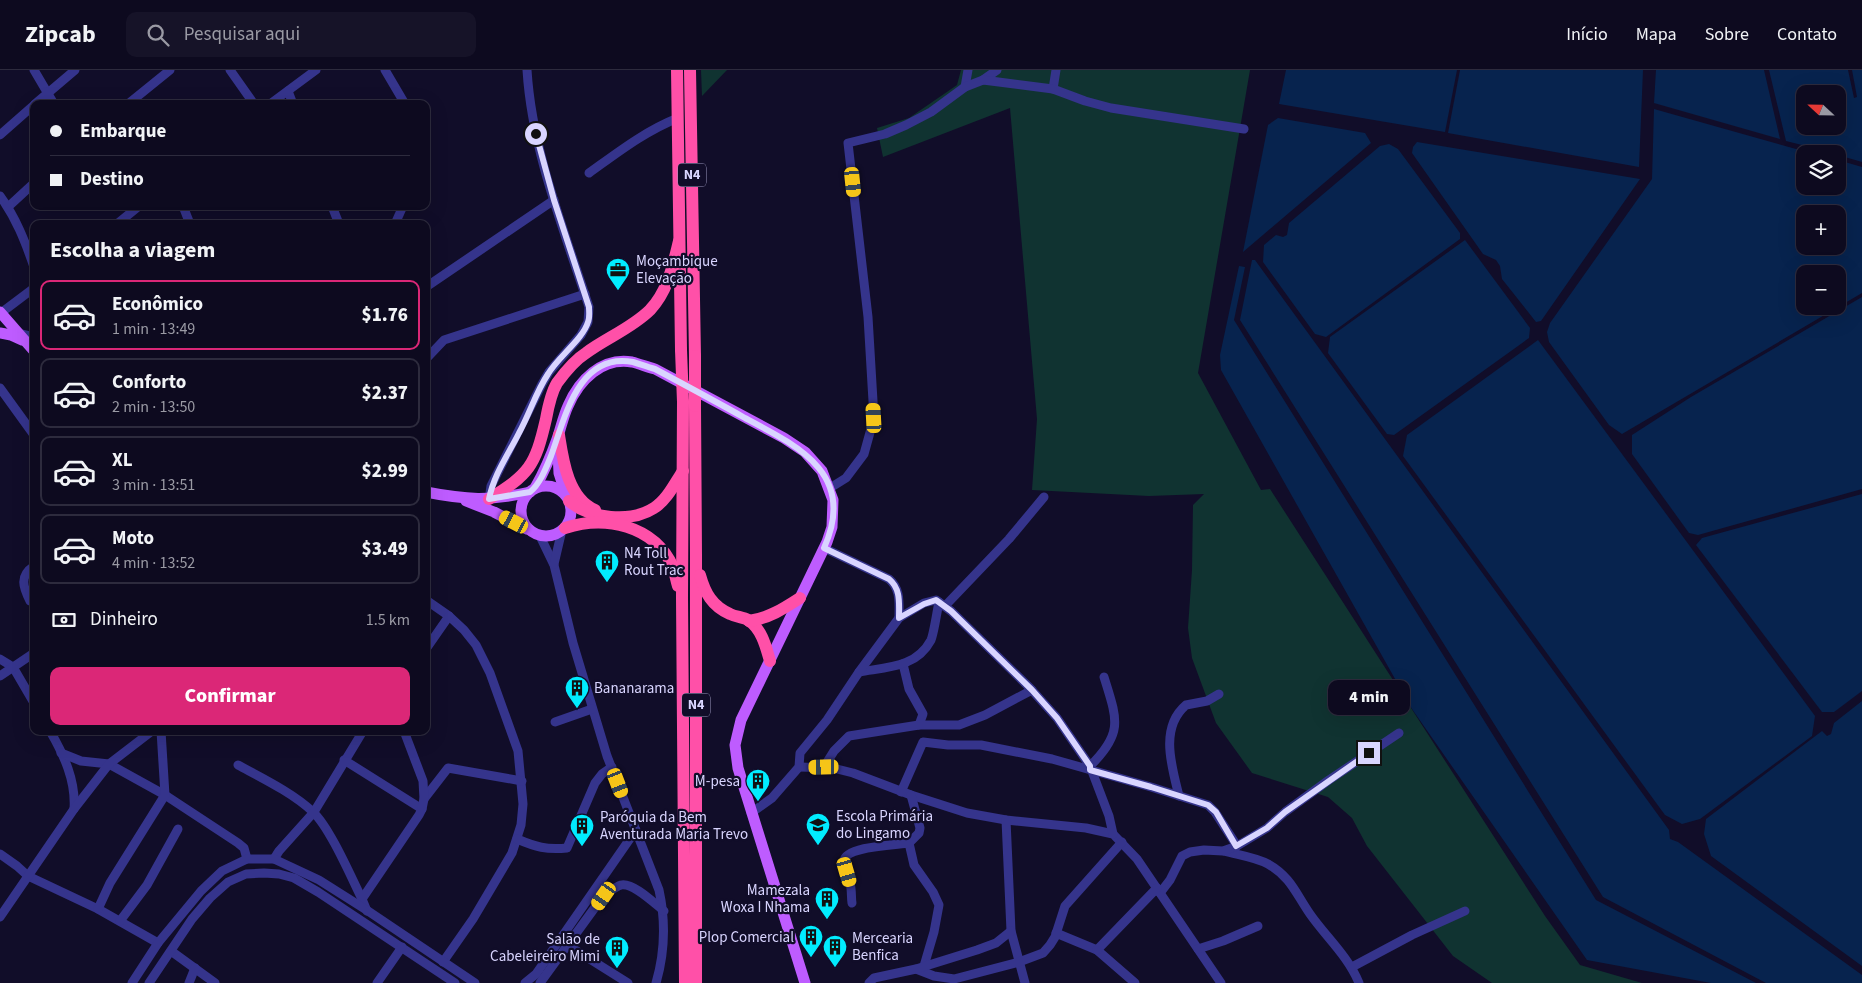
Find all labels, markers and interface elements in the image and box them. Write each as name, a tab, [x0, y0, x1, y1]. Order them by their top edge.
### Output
search box	[126, 12, 476, 57]
text: Zipcab	[25, 17, 96, 52]
icon: search	[144, 21, 172, 49]
text: Pesquisar aqui	[184, 21, 300, 48]
text: Início	[1566, 22, 1608, 47]
text: Mapa	[1636, 22, 1677, 47]
text: Sobre	[1705, 22, 1749, 47]
text: Contato	[1777, 22, 1837, 47]
north arrow	[1796, 85, 1846, 135]
map controls	[1796, 85, 1846, 315]
text: Embarque	[80, 118, 166, 145]
route start	[525, 123, 547, 145]
button: layers	[1796, 145, 1846, 195]
road number: N4	[678, 164, 706, 186]
text: Destino	[80, 166, 144, 193]
car	[843, 166, 862, 198]
button: +	[1796, 205, 1846, 255]
text: Escolha a viagem	[50, 234, 215, 266]
place label: Moçambique Elevação	[636, 251, 718, 289]
office icon: Moçambique Elevação	[605, 257, 631, 291]
button: −	[1796, 265, 1846, 315]
text: Econômico	[112, 291, 203, 318]
icon: car	[52, 293, 97, 338]
text: $1.76	[362, 302, 408, 329]
text: 1 min · 13:49	[112, 318, 195, 340]
text: Conforto	[112, 369, 186, 396]
icon: car	[52, 371, 97, 416]
text: $2.37	[362, 380, 408, 407]
text: 2 min · 13:50	[112, 396, 195, 418]
car	[865, 403, 882, 433]
text: XL	[112, 447, 133, 474]
icon: car	[52, 449, 97, 494]
text: $2.99	[362, 458, 408, 485]
text: 3 min · 13:51	[112, 474, 195, 496]
car	[497, 509, 530, 535]
text: Moto	[112, 525, 154, 552]
icon: car	[52, 527, 97, 572]
text: $3.49	[362, 536, 408, 563]
place label: N4 Toll Rout Trac	[624, 543, 684, 581]
building icon: N4 Toll Rout Trac	[594, 549, 620, 583]
text: 4 min · 13:52	[112, 552, 195, 574]
icon: cash	[50, 606, 78, 634]
text: Dinheiro	[90, 606, 158, 633]
text: 1.5 km	[366, 609, 410, 631]
button: Confirmar	[50, 667, 410, 725]
building icon: Bananarama	[564, 675, 590, 709]
place label: Bananarama	[594, 678, 674, 699]
callout: 4 min	[1328, 680, 1410, 716]
text: 4 min	[1349, 686, 1389, 708]
road number: N4	[682, 694, 710, 716]
route end	[1358, 742, 1380, 764]
car	[808, 759, 839, 775]
car	[605, 766, 630, 800]
building icon: M-pesa	[745, 768, 771, 802]
place label: M-pesa	[695, 771, 740, 792]
place label: Escola Primária do Lingamo	[836, 806, 933, 844]
place label: Paróquia da Bem Aventurada Maria Trevo	[600, 807, 748, 845]
school or university icon: Escola Primária do Lingamo	[805, 812, 831, 846]
building icon: Paróquia da Bem Aventurada Maria Trevo	[569, 813, 595, 847]
car	[835, 856, 858, 888]
car	[589, 879, 618, 913]
place label: Mamezala Woxa I Nhama	[721, 880, 810, 918]
building icon: Mamezala Woxa I Nhama	[814, 886, 840, 920]
building icon: Plop Comercial	[798, 924, 824, 958]
place label: Plop Comercial	[699, 927, 794, 948]
place label: Mercearia Benfica	[852, 928, 913, 966]
place label: Salão de Cabeleireiro Mimi	[490, 929, 600, 967]
building icon: Mercearia Benfica	[822, 934, 848, 968]
building icon: Salão de Cabeleireiro Mimi	[604, 935, 630, 969]

